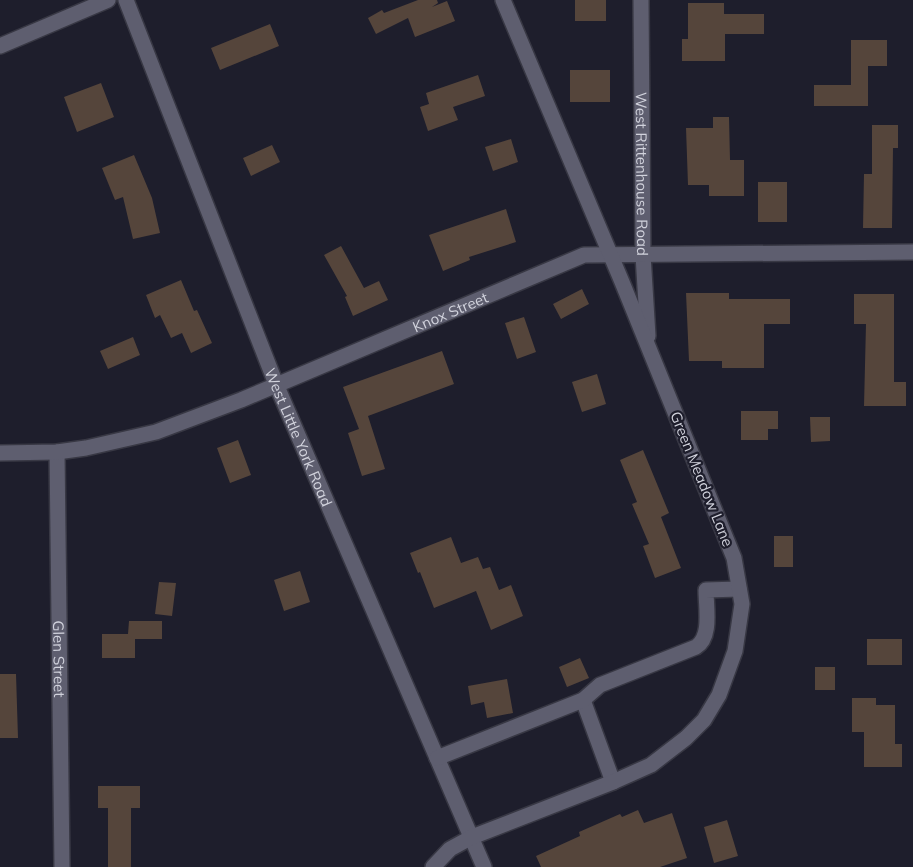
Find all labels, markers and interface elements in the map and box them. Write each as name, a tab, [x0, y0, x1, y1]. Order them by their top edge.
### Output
street label: West Rittenhouse Road	[632, 92, 653, 256]
street label: Knox Street	[410, 287, 491, 336]
street label: West Little York Road	[261, 365, 337, 509]
street label: Green Meadow Lane	[666, 409, 738, 549]
street label: Glen Street	[50, 620, 69, 698]

